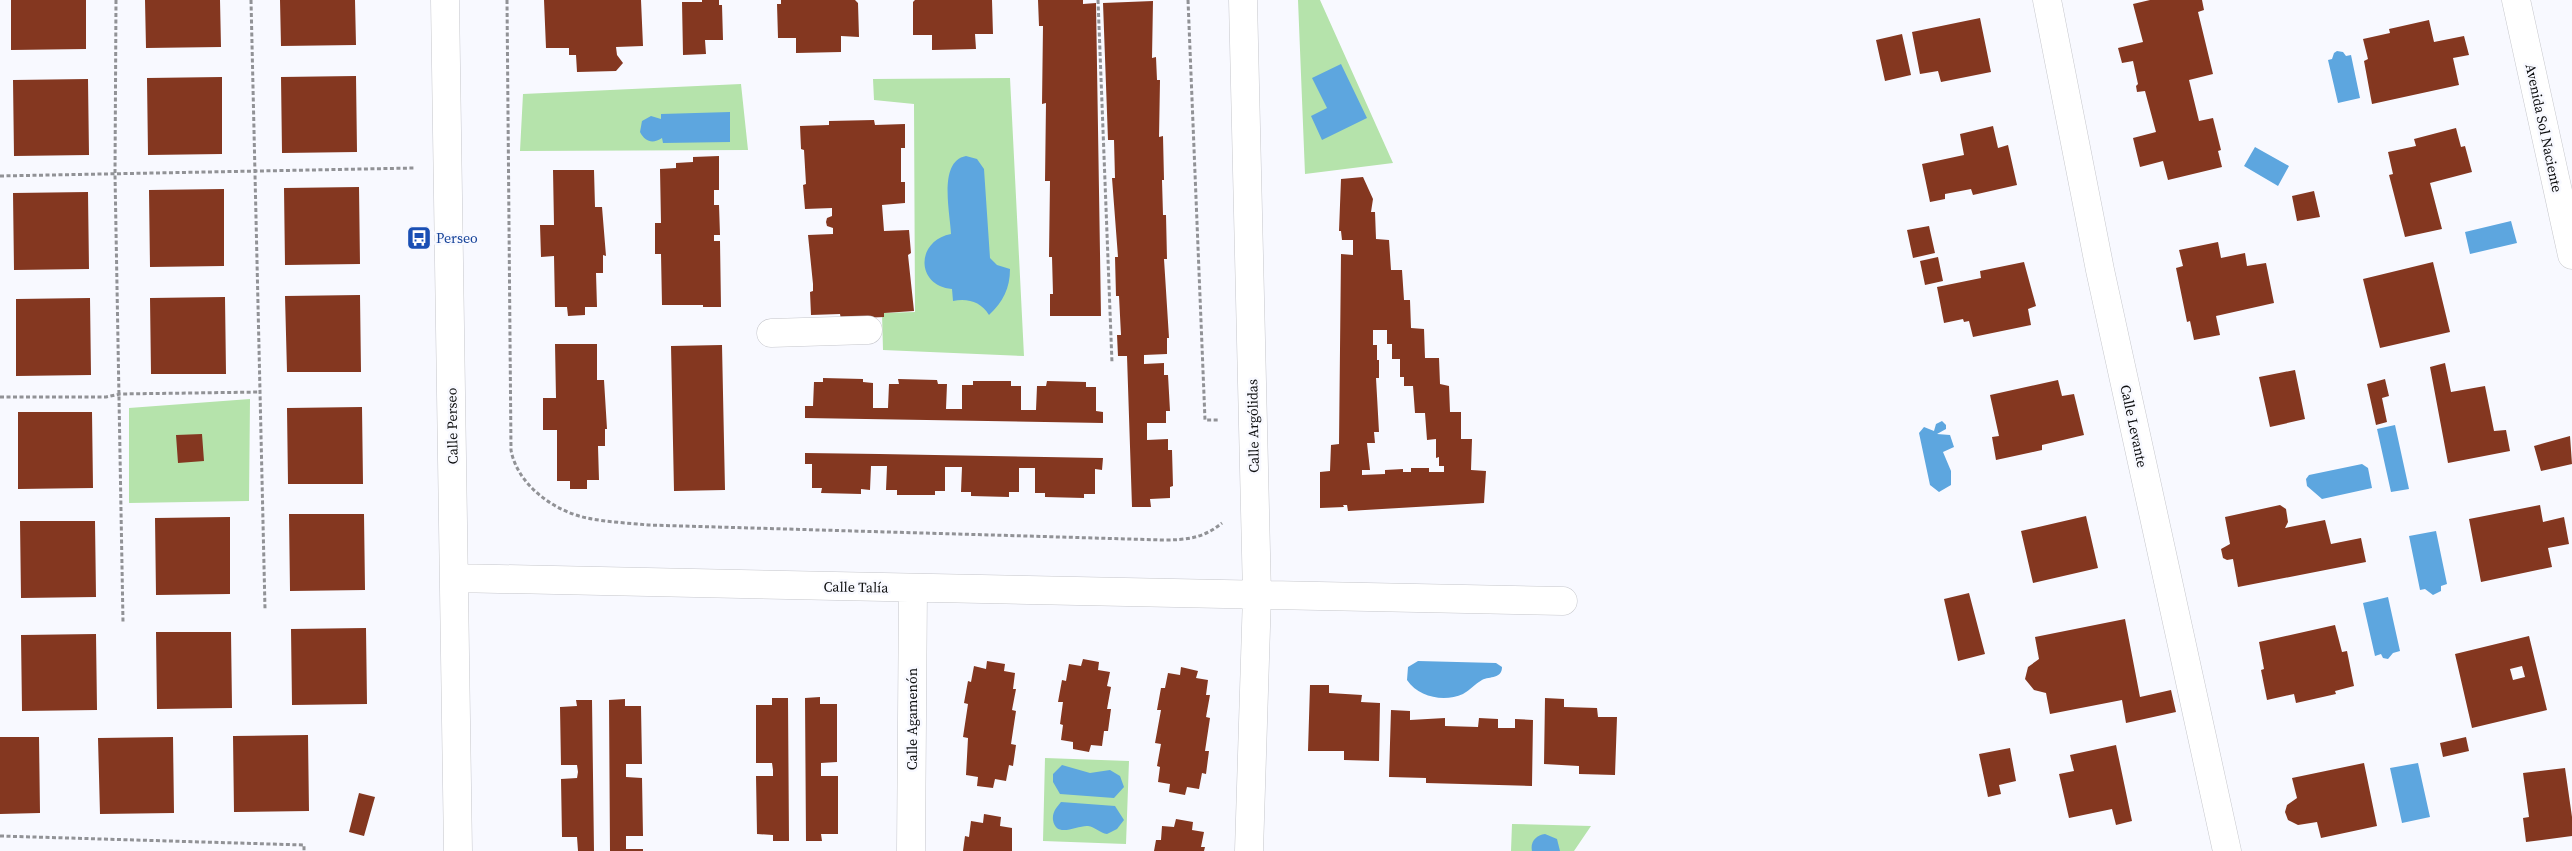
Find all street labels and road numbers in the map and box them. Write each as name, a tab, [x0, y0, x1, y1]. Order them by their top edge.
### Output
street label: Avenida Sol Naciente	[2521, 62, 2567, 194]
street label: Calle Argólidas	[1242, 379, 1264, 473]
street label: Calle Levante	[2115, 383, 2153, 469]
street label: Calle Perseo	[441, 387, 463, 464]
street label: Calle Talía	[823, 576, 889, 598]
street label: Calle Agamenón	[902, 667, 922, 770]

